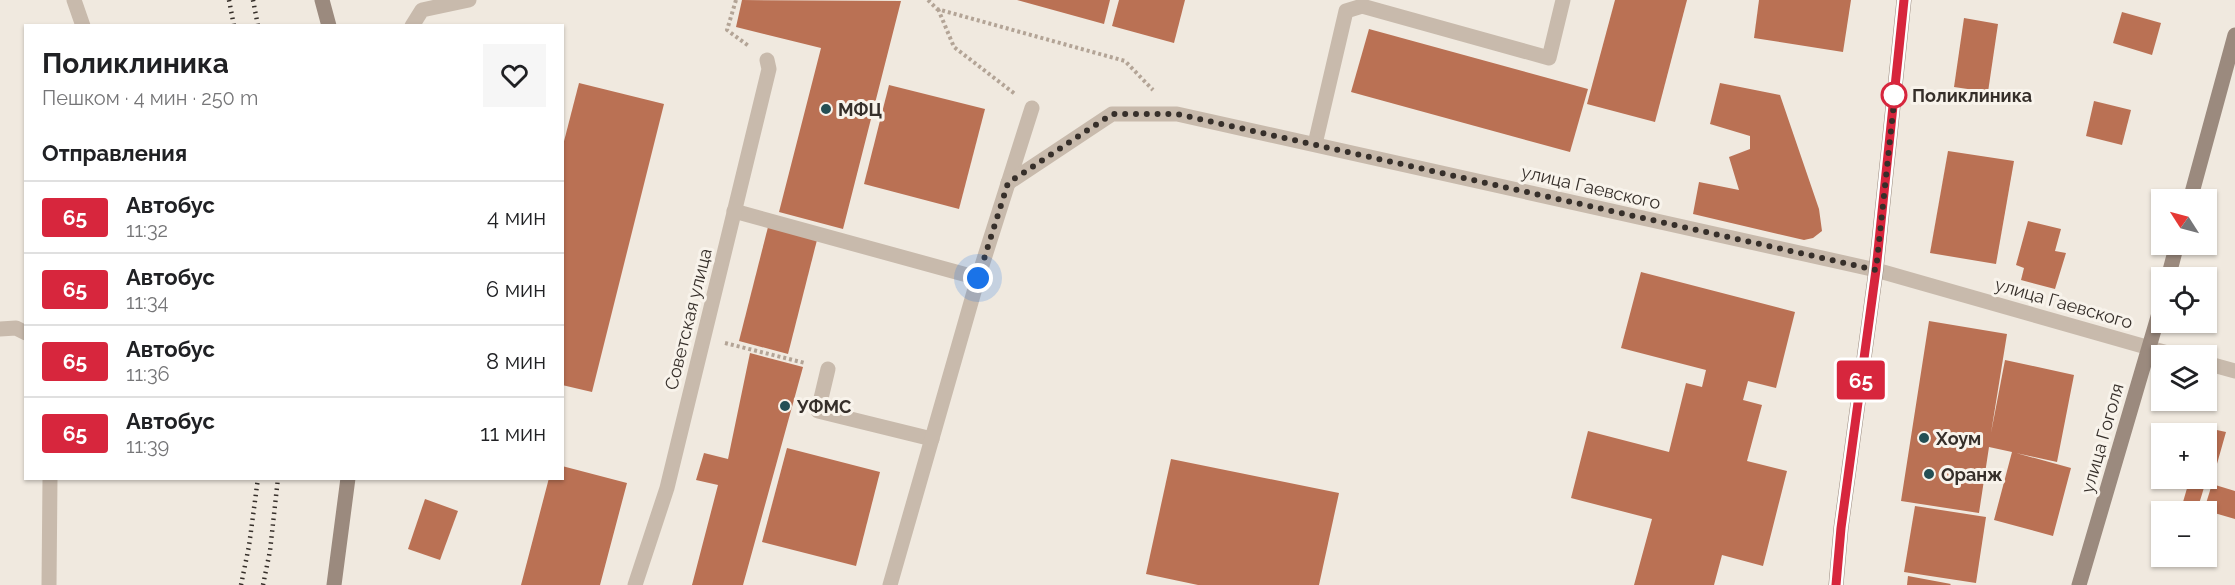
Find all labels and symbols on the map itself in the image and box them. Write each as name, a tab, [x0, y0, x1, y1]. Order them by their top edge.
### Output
marker: Поликлиника	[1881, 82, 1907, 108]
place label: Поликлиника	[1912, 85, 2032, 106]
place label: МФЦ	[838, 99, 882, 120]
marker: МФЦ	[819, 102, 833, 116]
street label: улица Гаевского	[1519, 161, 1663, 213]
north arrow	[2151, 189, 2217, 255]
street label: Советская улица	[660, 246, 716, 392]
your location	[963, 263, 993, 293]
street label: улица Гаевского	[1993, 273, 2136, 333]
line badge: 65	[1834, 360, 1888, 400]
street label: улица Гоголя	[2076, 381, 2128, 495]
place label: УФМС	[796, 396, 851, 417]
marker: УФМС	[778, 399, 792, 413]
place label: Хоум	[1935, 428, 1981, 449]
marker: Хоум	[1917, 431, 1931, 445]
place label: Оранж	[1941, 464, 2003, 485]
marker: Оранж	[1922, 467, 1936, 481]

